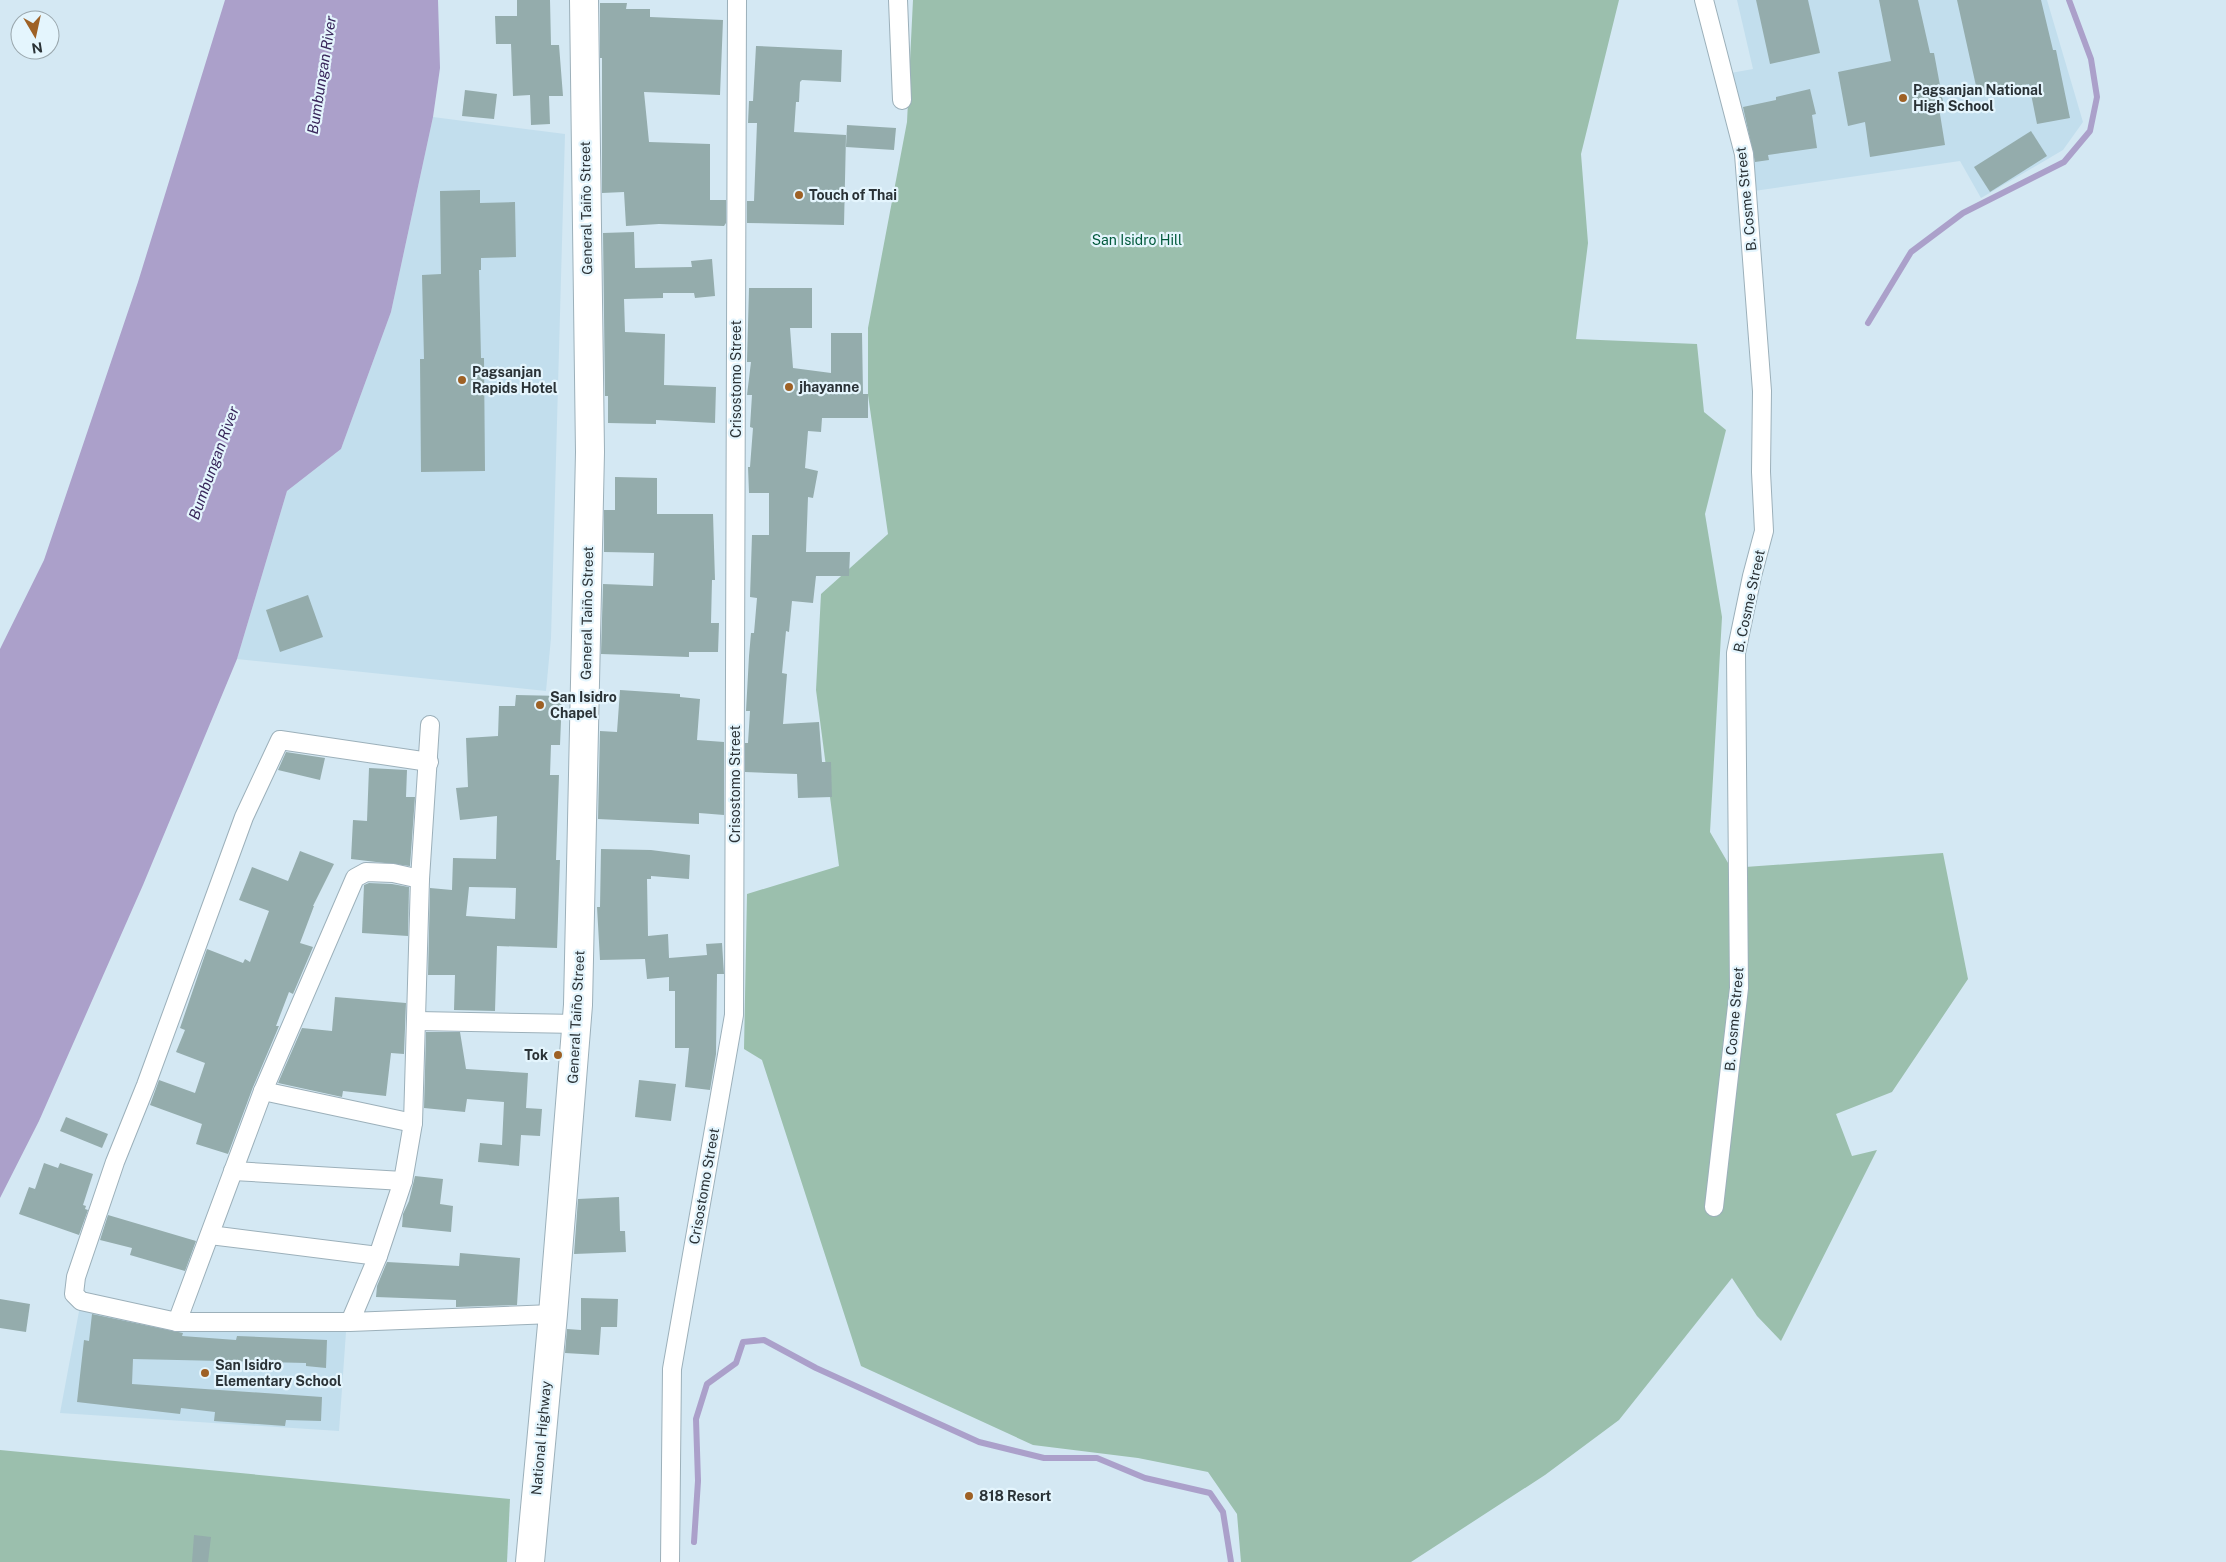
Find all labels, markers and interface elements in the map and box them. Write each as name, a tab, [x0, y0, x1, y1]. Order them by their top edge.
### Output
north arrow	[10, 10, 60, 60]
water label: Bumbungan River	[304, 14, 339, 135]
text: N	[30, 39, 44, 57]
place label: Pagsanjan National High School	[1913, 82, 2043, 114]
marker: Pagsanjan National High School	[1897, 92, 1909, 104]
street label: General Taiño Street	[577, 141, 595, 275]
street label: B. Cosme Street	[1733, 146, 1759, 252]
place label: Touch of Thai	[809, 187, 897, 203]
marker: Touch of Thai	[793, 189, 805, 201]
park label: San Isidro Hill	[1092, 232, 1182, 248]
street label: Crisostomo Street	[728, 320, 744, 438]
place label: Pagsanjan Rapids Hotel	[472, 364, 558, 396]
marker: Pagsanjan Rapids Hotel	[456, 374, 468, 386]
place label: jhayanne	[798, 379, 859, 395]
marker: jhayanne	[783, 381, 795, 393]
water label: Bumbungan River	[185, 404, 242, 522]
street label: General Taiño Street	[578, 546, 596, 680]
street label: B. Cosme Street	[1730, 548, 1768, 654]
place label: San Isidro Chapel	[550, 689, 617, 721]
marker: San Isidro Chapel	[534, 699, 546, 711]
street label: Crisostomo Street	[727, 725, 743, 843]
street label: General Taiño Street	[565, 950, 587, 1084]
street label: B. Cosme Street	[1721, 966, 1747, 1072]
place label: Tok	[524, 1047, 548, 1063]
marker: Tok	[552, 1049, 564, 1061]
street label: Crisostomo Street	[686, 1127, 722, 1245]
place label: San Isidro Elementary School	[215, 1357, 342, 1389]
marker: San Isidro Elementary School	[199, 1367, 211, 1379]
street label: National Highway	[528, 1380, 554, 1496]
place label: 818 Resort	[979, 1488, 1052, 1504]
marker: 818 Resort	[963, 1490, 975, 1502]

